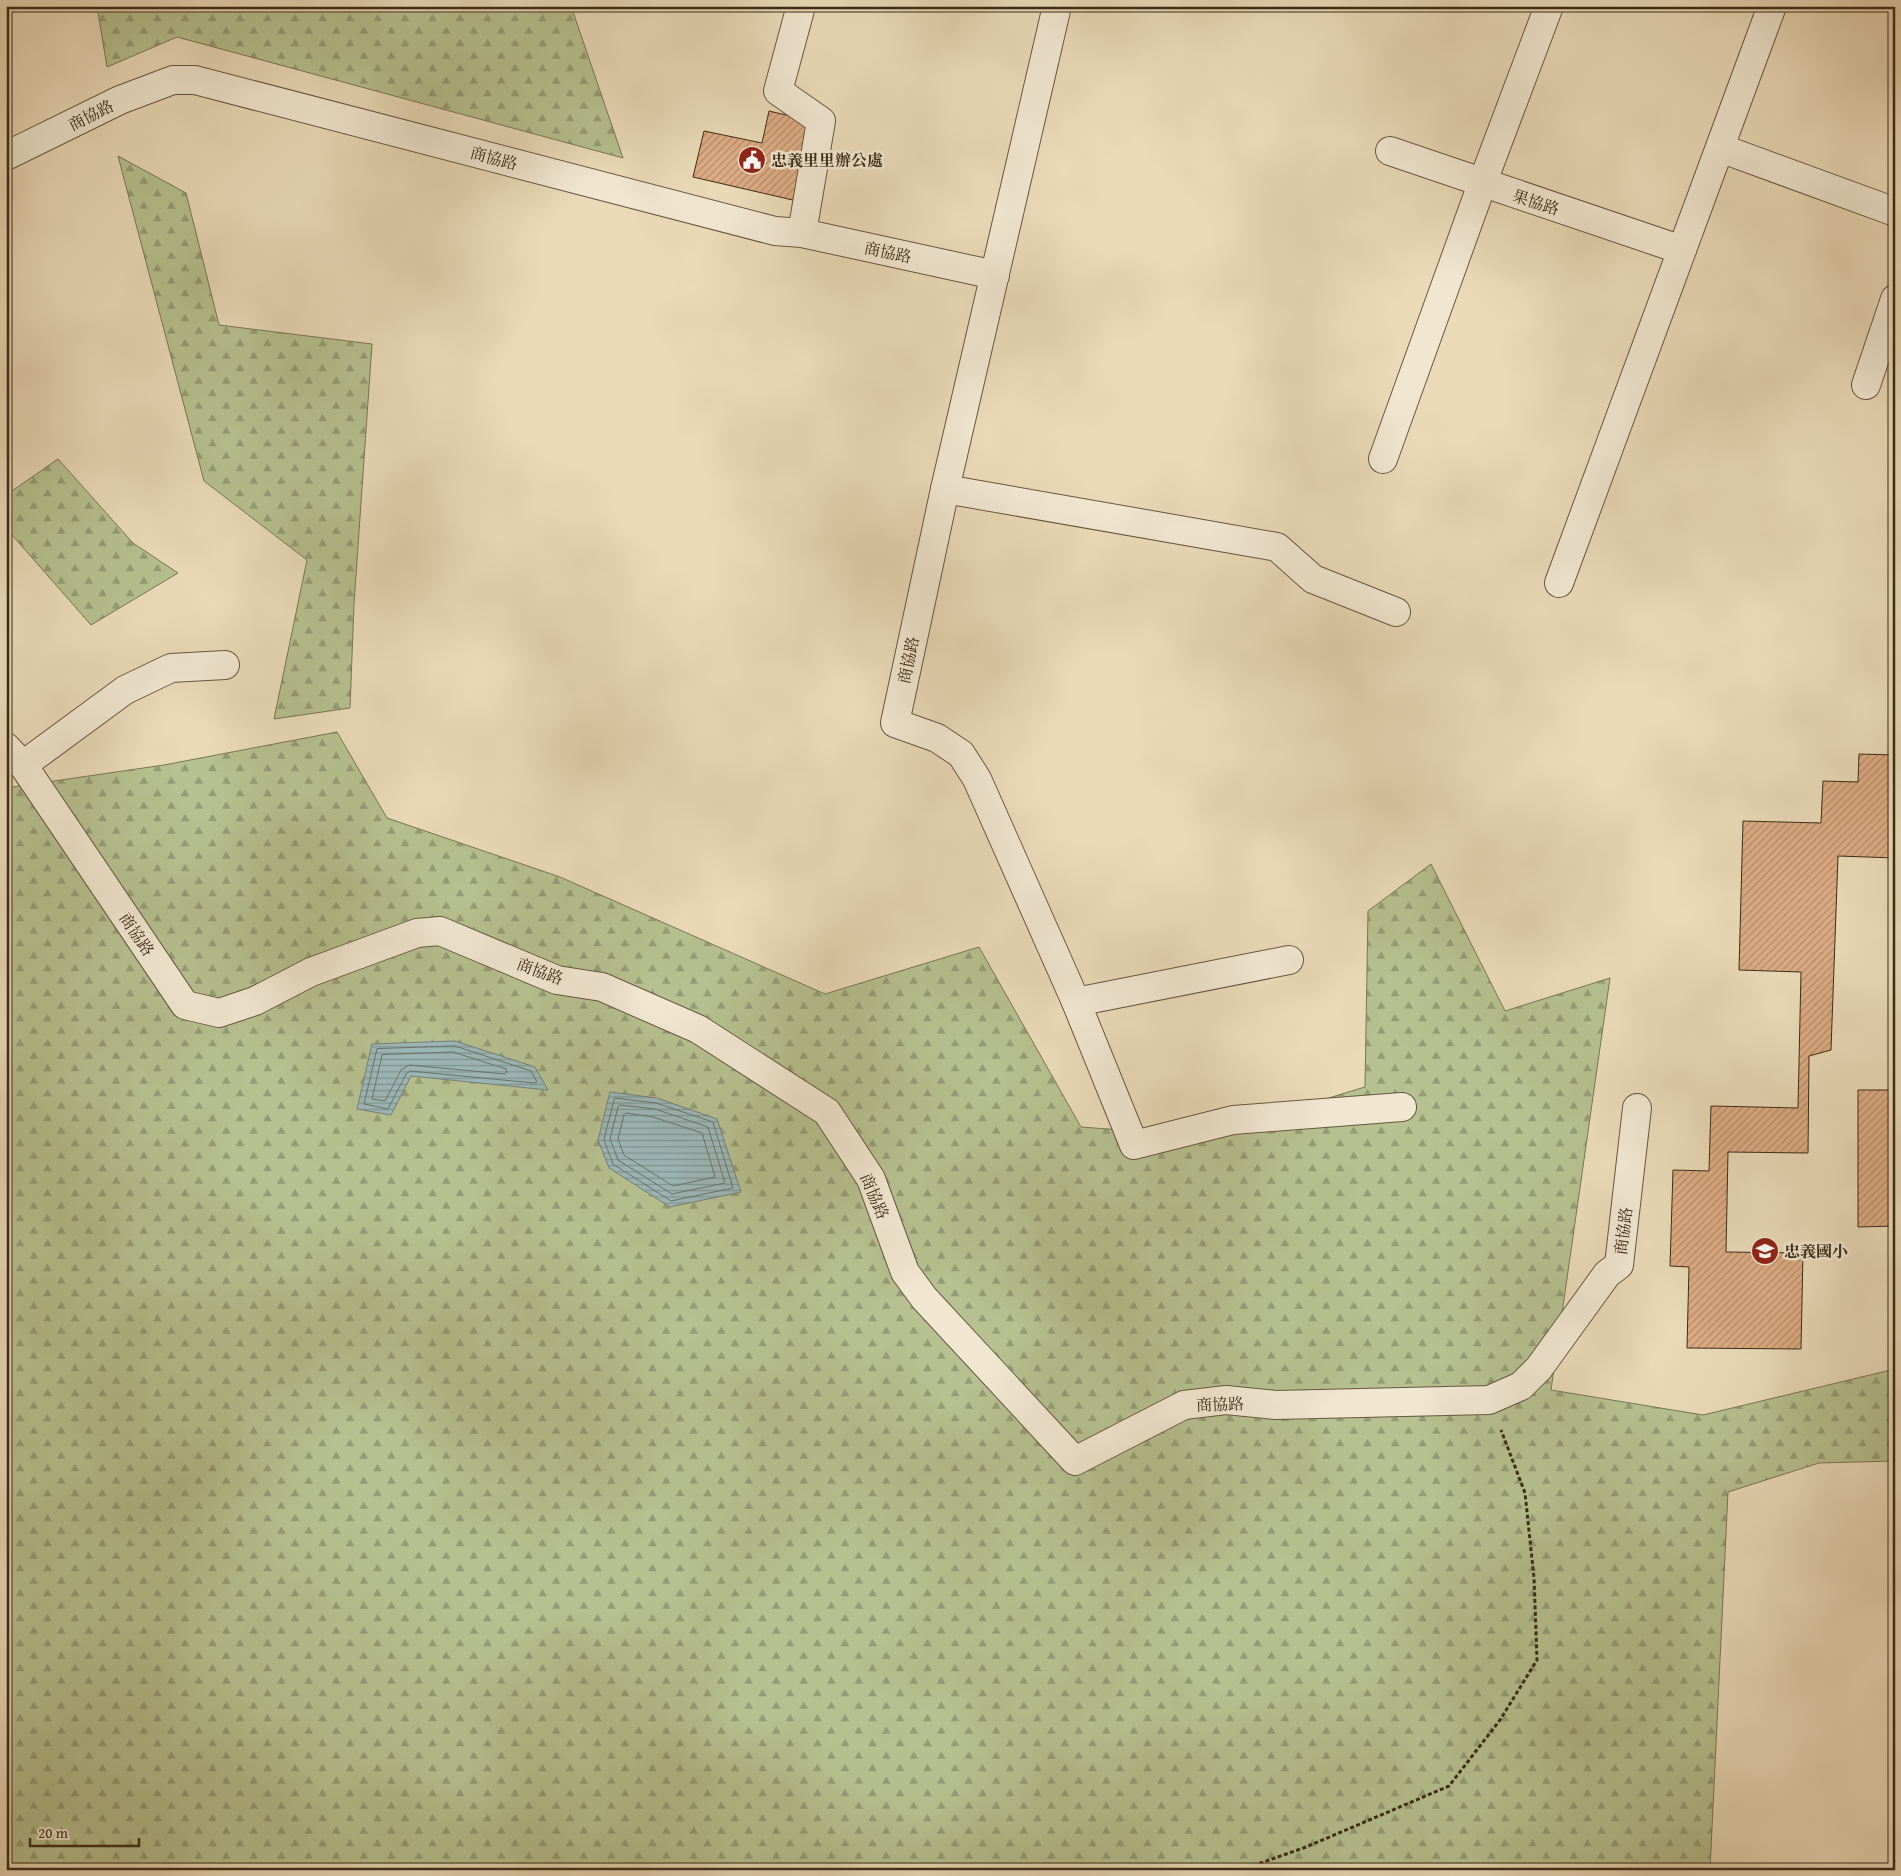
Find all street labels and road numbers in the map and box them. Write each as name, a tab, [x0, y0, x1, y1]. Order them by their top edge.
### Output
street label: 商協路	[64, 93, 118, 137]
street label: 商協路	[468, 140, 520, 176]
street label: 果協路	[1509, 183, 1563, 221]
street label: 商協路	[862, 235, 914, 269]
street label: 商協路	[891, 634, 925, 686]
street label: 商協路	[114, 907, 160, 961]
street label: 商協路	[513, 952, 567, 990]
street label: 商協路	[855, 1169, 895, 1223]
street label: 商協路	[1608, 1206, 1638, 1256]
street label: 商協路	[1196, 1391, 1244, 1417]

